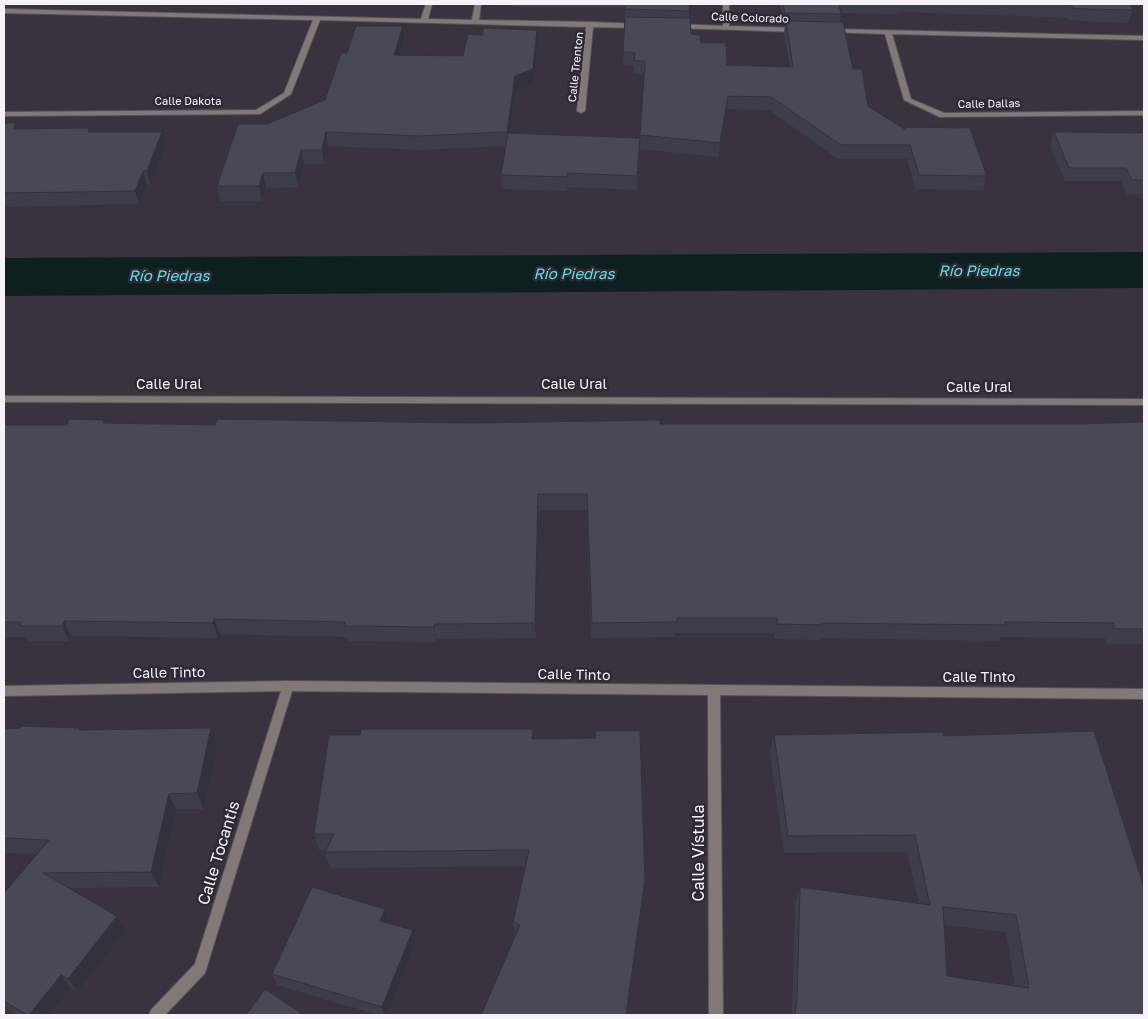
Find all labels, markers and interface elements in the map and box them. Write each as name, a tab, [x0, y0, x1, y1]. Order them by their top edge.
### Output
street label: Calle Colorado	[711, 10, 789, 26]
street label: Calle Trenton	[566, 31, 586, 103]
street label: Calle Dakota	[155, 95, 221, 109]
street label: Calle Dallas	[958, 97, 1020, 111]
water label: Río Piedras	[939, 262, 1019, 280]
water label: Río Piedras	[534, 265, 614, 283]
water label: Río Piedras	[129, 267, 209, 285]
street label: Calle Ural	[136, 377, 202, 393]
street label: Calle Ural	[541, 377, 607, 393]
street label: Calle Ural	[946, 380, 1012, 396]
street label: Calle Tinto	[132, 664, 206, 682]
street label: Calle Tinto	[537, 666, 611, 684]
street label: Calle Tinto	[943, 670, 1015, 686]
street label: Calle Tocantis	[194, 799, 244, 907]
street label: Calle Vístula	[689, 804, 709, 902]

